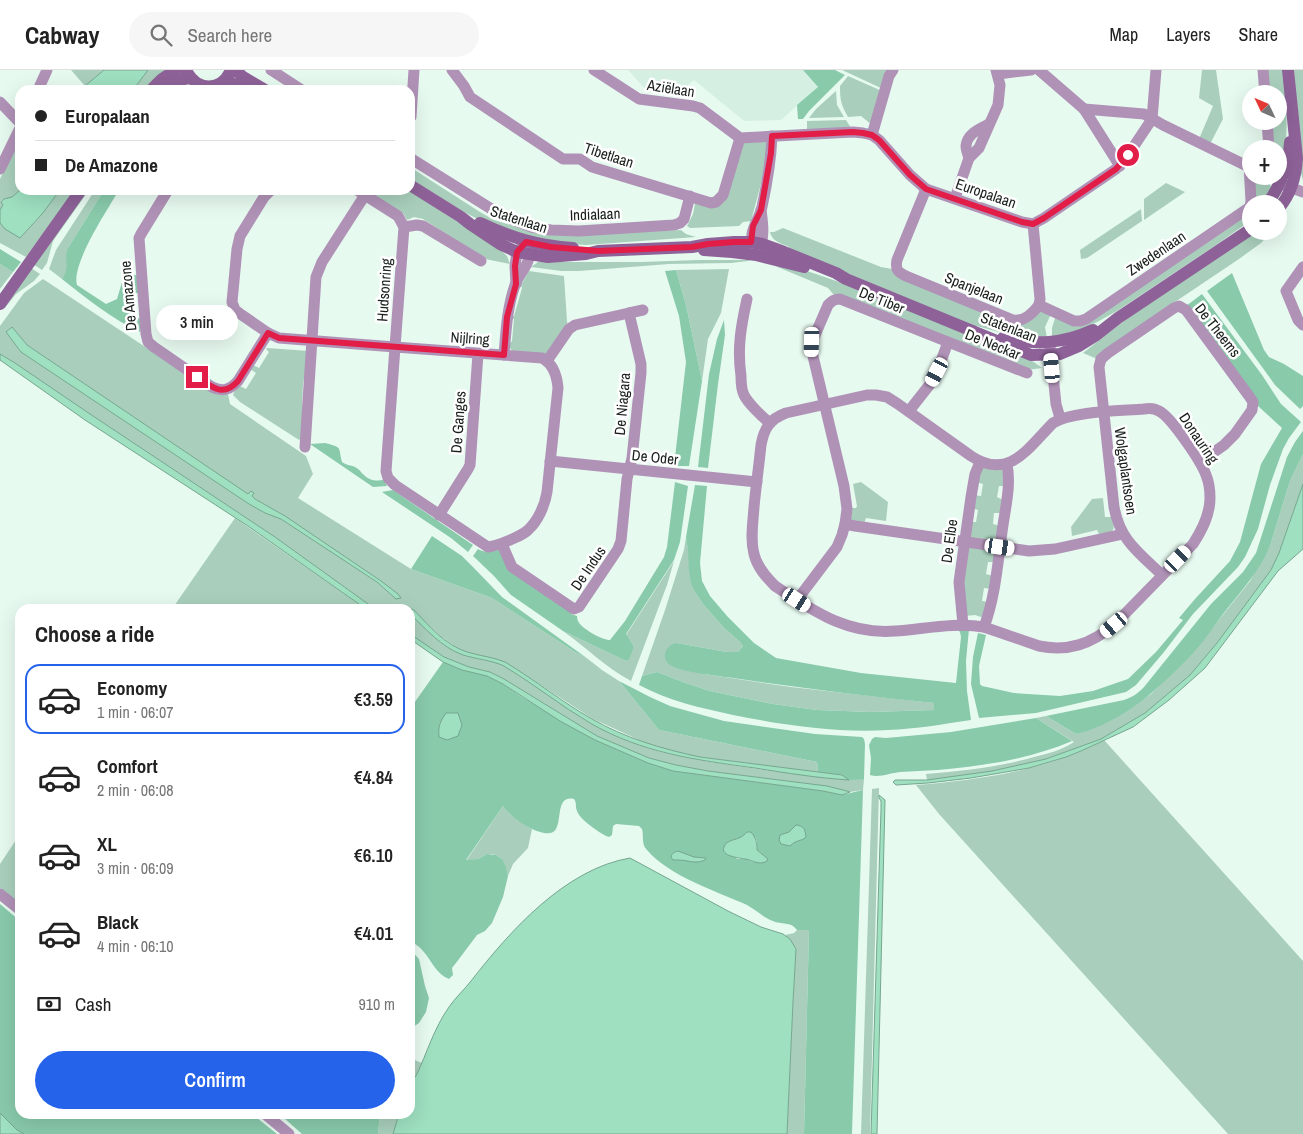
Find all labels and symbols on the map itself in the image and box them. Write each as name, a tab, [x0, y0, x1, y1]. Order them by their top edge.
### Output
street label: Aziëlaan	[645, 74, 696, 102]
north arrow	[1242, 85, 1288, 130]
street label: Tibetlaan	[581, 137, 637, 173]
route start	[1117, 144, 1139, 166]
street label: Europalaan	[953, 173, 1019, 213]
street label: Statenlaan	[488, 200, 550, 238]
street label: Indialaan	[569, 203, 621, 225]
street label: Zwedenlaan	[1122, 226, 1190, 280]
street label: Hudsonring	[371, 257, 397, 322]
street label: De Amazone	[114, 260, 142, 332]
street label: Spanjelaan	[942, 267, 1006, 309]
street label: De Tiber	[856, 281, 908, 319]
street label: De Theems	[1190, 299, 1246, 361]
callout: 3 min	[156, 304, 238, 340]
street label: Statenlaan	[978, 307, 1040, 347]
street label: De Neckar	[962, 323, 1024, 365]
street label: Nijlring	[450, 326, 490, 350]
car	[803, 327, 820, 357]
car	[1043, 352, 1060, 384]
car	[923, 355, 950, 389]
route end	[186, 366, 208, 388]
street label: De Niagara	[609, 372, 635, 436]
street label: De Ganges	[445, 390, 471, 454]
street label: Donauring	[1174, 408, 1224, 468]
street label: Wolgaplantsoen	[1109, 426, 1143, 516]
street label: De Oder	[631, 444, 679, 470]
street label: De Elbe	[936, 518, 962, 564]
car	[984, 537, 1015, 557]
street label: De Indus	[566, 542, 610, 594]
car	[1162, 543, 1193, 575]
car	[780, 586, 813, 614]
car	[1097, 610, 1130, 640]

